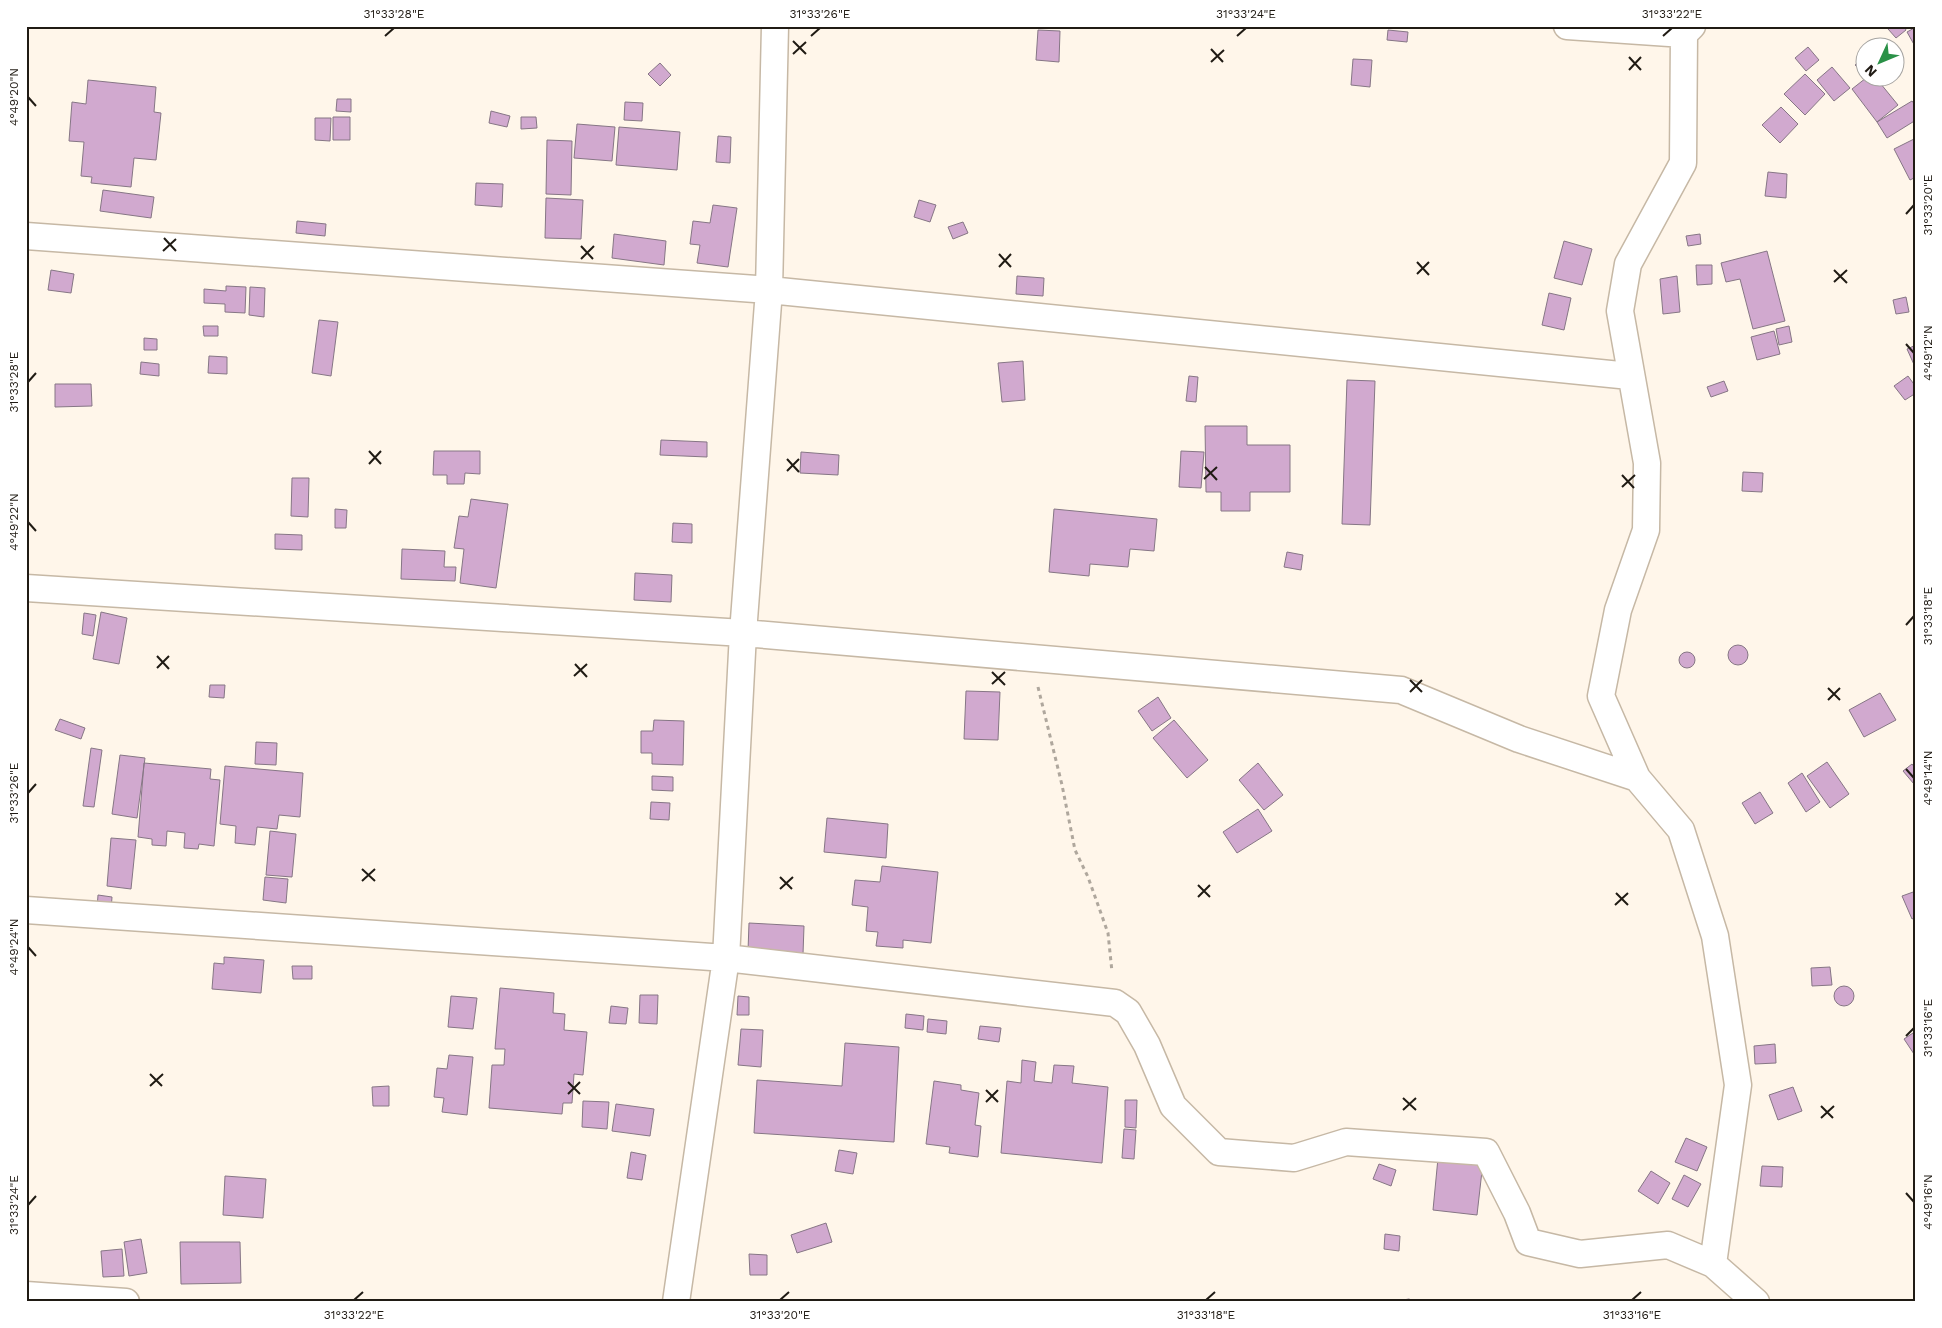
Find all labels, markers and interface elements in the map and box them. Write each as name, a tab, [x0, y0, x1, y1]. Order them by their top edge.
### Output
text: 31°33'28"E	[364, 7, 425, 21]
text: 31°33'26"E	[790, 7, 851, 21]
text: 31°33'24"E	[1216, 7, 1276, 21]
text: 31°33'22"E	[1642, 7, 1703, 21]
north arrow	[1854, 38, 1904, 88]
text: N	[1861, 62, 1880, 80]
text: 4°49'20"N	[7, 68, 21, 126]
text: 31°33'20"E	[1921, 174, 1935, 235]
text: 4°49'12"N	[1921, 325, 1935, 381]
text: 31°33'28"E	[7, 351, 21, 412]
text: 4°49'22"N	[7, 493, 21, 551]
text: 31°33'18"E	[1921, 586, 1935, 645]
text: 4°49'14"N	[1921, 750, 1935, 806]
text: 31°33'26"E	[7, 762, 21, 823]
text: 4°49'24"N	[7, 918, 21, 976]
text: 31°33'16"E	[1921, 998, 1935, 1057]
text: 4°49'16"N	[1921, 1174, 1935, 1230]
text: 31°33'24"E	[7, 1175, 21, 1235]
text: 31°33'22"E	[324, 1308, 385, 1322]
text: 31°33'20"E	[750, 1308, 811, 1322]
text: 31°33'18"E	[1177, 1308, 1236, 1322]
text: 31°33'16"E	[1603, 1308, 1662, 1322]

